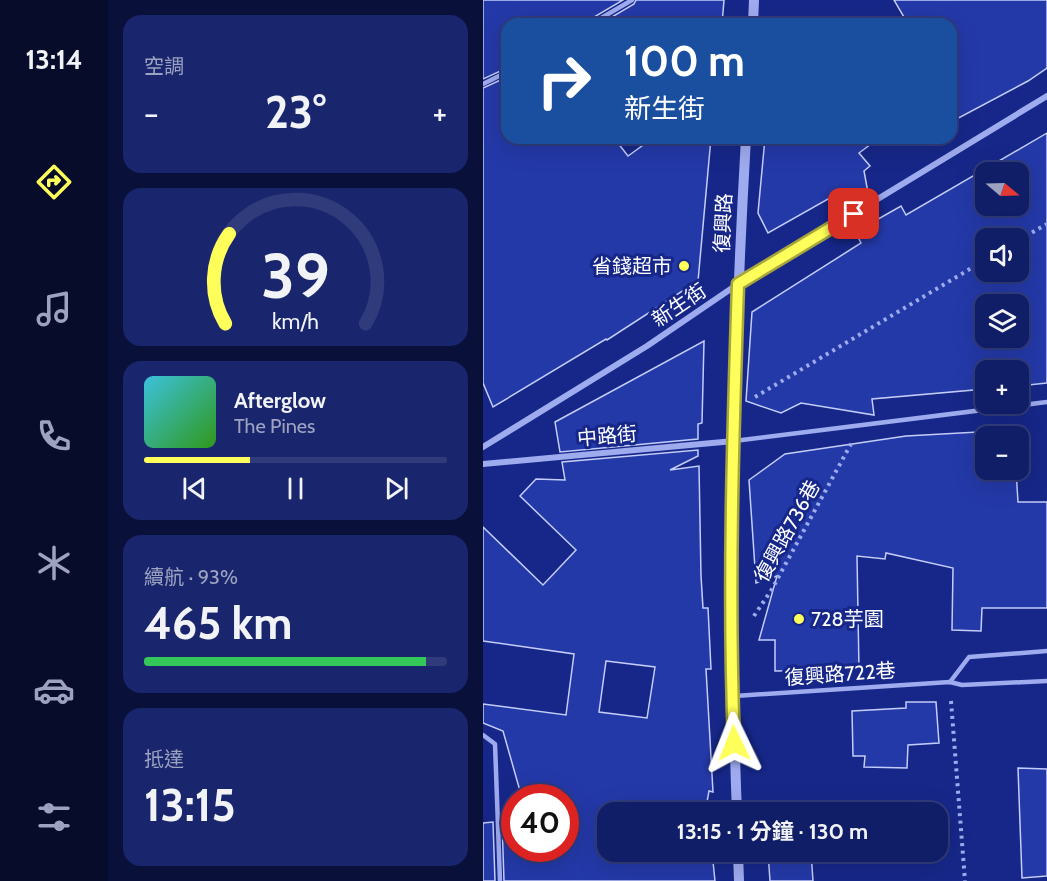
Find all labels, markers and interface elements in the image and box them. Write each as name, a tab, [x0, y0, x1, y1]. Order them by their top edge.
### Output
text: 100 m	[624, 35, 745, 87]
icon: right	[525, 42, 603, 120]
text: 13:14	[25, 43, 83, 76]
text: 空調	[144, 54, 184, 78]
text: 23°	[265, 85, 326, 139]
text: 新生街	[624, 92, 705, 125]
text: −	[144, 93, 159, 133]
text: +	[432, 93, 447, 133]
icon: directions	[33, 161, 75, 203]
north arrow	[975, 162, 1029, 216]
map controls	[975, 162, 1029, 480]
pin	[828, 188, 879, 239]
street label: 復興路	[709, 192, 737, 254]
icon: arrive	[837, 197, 870, 230]
button: sound	[975, 228, 1029, 282]
text: 39	[261, 238, 330, 314]
place label: 省錢超市	[592, 254, 672, 278]
marker: 省錢超市	[677, 259, 691, 273]
street label: 新生街	[647, 278, 711, 332]
icon: music	[33, 288, 75, 330]
button: layers	[975, 294, 1029, 348]
text: km/h	[272, 309, 319, 335]
button: +	[975, 360, 1029, 414]
text: Afterglow	[234, 387, 326, 414]
text: The Pines	[234, 414, 315, 438]
icon: phone	[33, 415, 75, 457]
street label: 中路街	[576, 421, 638, 451]
button: −	[975, 426, 1029, 480]
icon: previous	[178, 472, 211, 505]
icon: pause	[279, 472, 312, 505]
icon: next	[380, 472, 413, 505]
street label: 復興路736巷	[749, 476, 825, 586]
icon: climate	[33, 542, 75, 584]
text: 續航 · 93%	[144, 565, 238, 589]
text: 465 km	[144, 596, 292, 650]
place label: 728芋園	[811, 607, 884, 631]
marker: 728芋園	[792, 612, 806, 626]
street label: 復興路722巷	[784, 658, 896, 690]
icon: car	[33, 669, 75, 711]
position arrow	[702, 711, 766, 775]
text: 抵達	[144, 747, 184, 771]
text: 13:15	[144, 778, 236, 832]
speed limit sign: 40	[501, 784, 579, 862]
icon: filters	[33, 796, 75, 838]
text: 13:15 · 1 分鐘 · 130 m	[677, 818, 868, 845]

